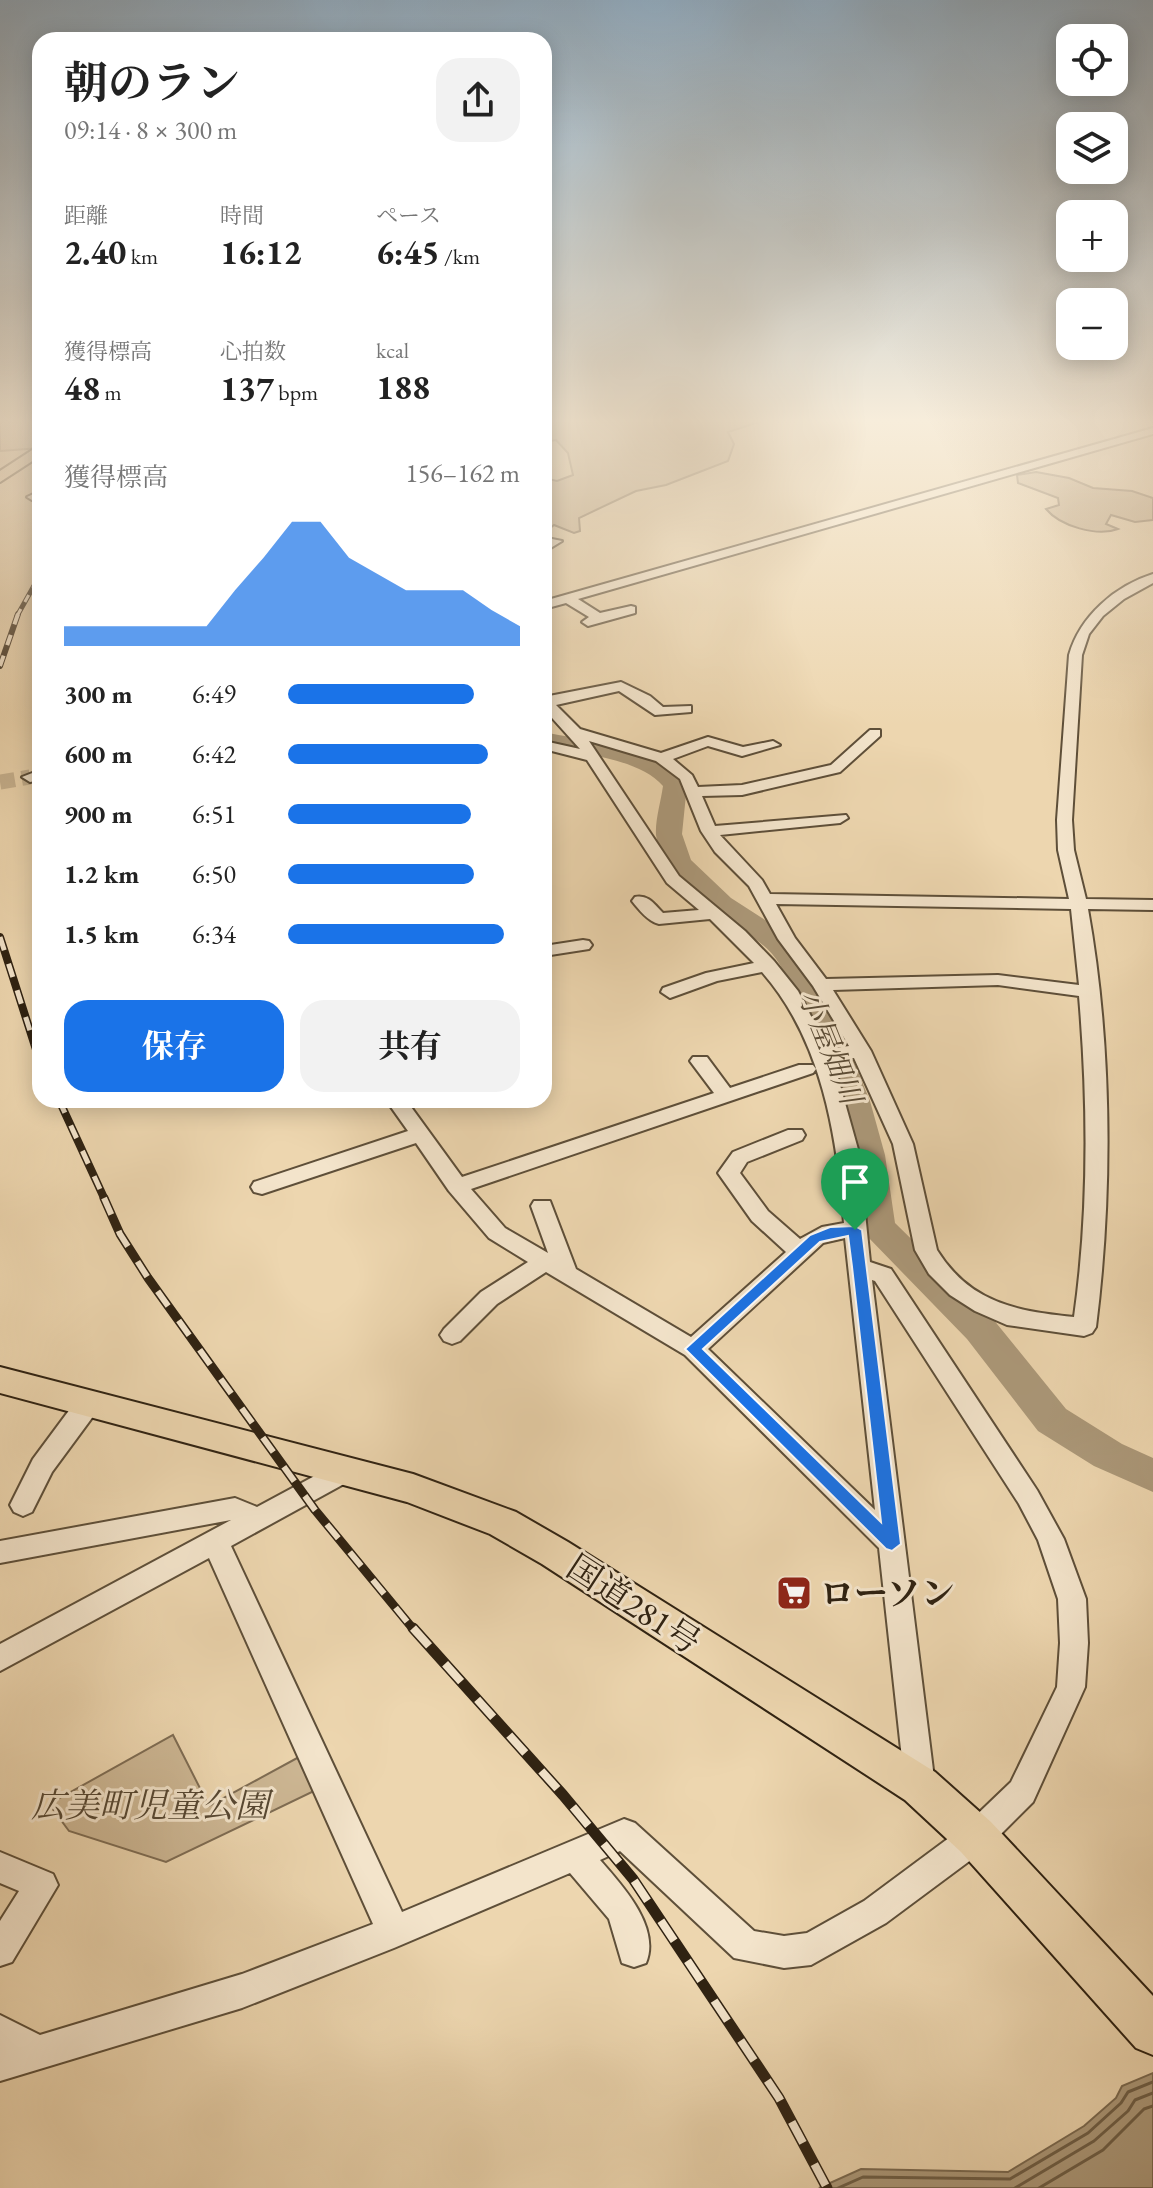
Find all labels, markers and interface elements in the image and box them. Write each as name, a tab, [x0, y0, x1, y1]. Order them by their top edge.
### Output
map controls	[1056, 24, 1128, 360]
button: locate	[1056, 24, 1128, 96]
text: 朝のラン	[64, 54, 240, 111]
button: share	[436, 58, 520, 142]
button: layers	[1056, 112, 1128, 184]
text: 09:14 · 8 × 300 m	[64, 113, 237, 147]
button: +	[1056, 200, 1128, 272]
text: 距離	[64, 201, 108, 230]
text: 時間	[220, 201, 264, 230]
text: ペース	[376, 201, 441, 230]
text: 2.40	[64, 230, 126, 274]
text: 16:12	[220, 230, 302, 274]
text: 6:45	[376, 230, 440, 274]
text: km	[126, 242, 158, 271]
text: /km	[440, 242, 480, 271]
button: −	[1056, 288, 1128, 360]
text: kcal	[376, 336, 409, 365]
text: 獲得標高	[64, 337, 152, 366]
text: 心拍数	[220, 337, 286, 366]
text: 188	[376, 365, 430, 409]
text: 48	[64, 366, 100, 410]
text: 137	[220, 366, 274, 410]
text: m	[100, 378, 122, 407]
text: bpm	[274, 378, 318, 407]
text: 156–162 m	[405, 456, 520, 490]
text: 獲得標高	[64, 460, 168, 494]
text: 300 m	[64, 677, 132, 711]
text: 6:49	[192, 677, 236, 711]
text: 600 m	[64, 737, 132, 771]
text: 6:42	[192, 737, 236, 771]
text: 900 m	[64, 797, 132, 831]
text: 6:51	[192, 797, 236, 831]
text: 1.2 km	[64, 857, 139, 891]
text: 6:50	[192, 857, 236, 891]
text: 1.5 km	[64, 917, 139, 951]
text: 6:34	[192, 917, 236, 951]
water label: 小屋畑川	[790, 984, 872, 1113]
button: 保存	[64, 1000, 284, 1092]
button: 共有	[300, 1000, 520, 1092]
pin	[821, 1148, 889, 1230]
icon: arrive	[833, 1160, 877, 1204]
street label: 国道281号	[559, 1544, 709, 1664]
place label: ローソン	[820, 1571, 955, 1615]
supermarket icon: ローソン	[775, 1574, 813, 1612]
park label: 広美町児童公園	[31, 1783, 274, 1827]

